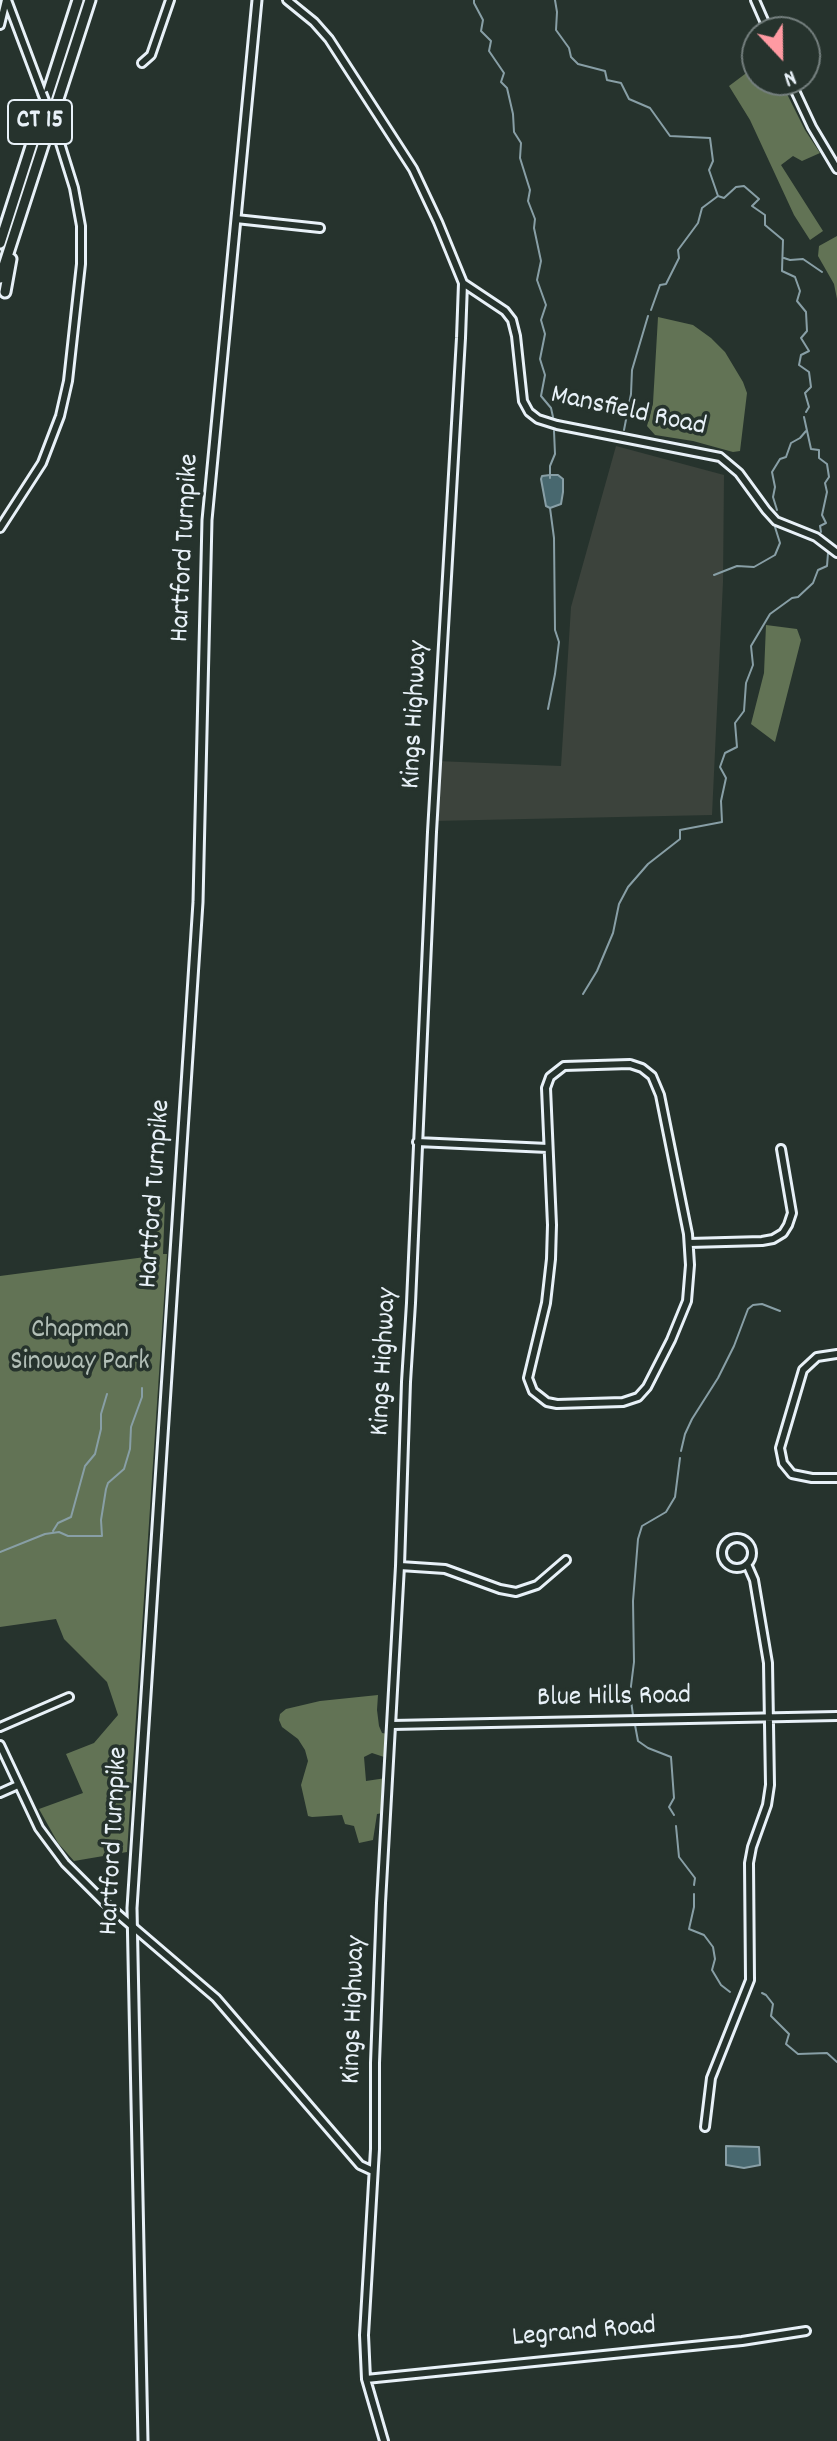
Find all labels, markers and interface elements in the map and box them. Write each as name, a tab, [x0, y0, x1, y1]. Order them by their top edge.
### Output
north arrow	[741, 16, 821, 96]
text: N	[779, 60, 800, 93]
road number: CT 15	[8, 100, 72, 144]
street label: Mansfield Road	[547, 380, 709, 446]
street label: Hartford Turnpike	[165, 453, 209, 643]
street label: Kings Highway	[396, 640, 438, 790]
street label: Hartford Turnpike	[134, 1099, 180, 1289]
street label: Kings Highway	[365, 1287, 407, 1437]
park label: Chapman Sinoway Park	[10, 1315, 150, 1381]
street label: Blue Hills Road	[537, 1681, 691, 1717]
street label: Hartford Turnpike	[94, 1746, 138, 1936]
street label: Kings Highway	[337, 1935, 375, 2085]
street label: Legrand Road	[511, 2311, 657, 2357]

